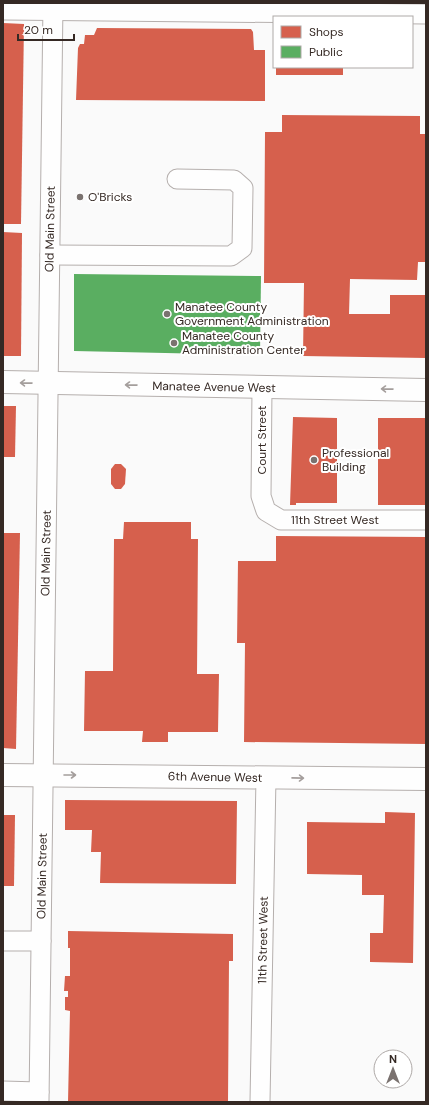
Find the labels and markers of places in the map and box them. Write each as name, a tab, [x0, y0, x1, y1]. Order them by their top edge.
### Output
place label: O'Bricks	[88, 189, 132, 205]
marker: O'Bricks	[75, 192, 85, 202]
place label: Manatee County Government Administration	[175, 299, 329, 329]
marker: Manatee County Government Administration	[162, 309, 172, 319]
place label: Manatee County Administration Center	[182, 328, 305, 358]
marker: Manatee County Administration Center	[169, 338, 179, 348]
place label: Professional Building	[322, 445, 389, 475]
marker: Professional Building	[309, 455, 319, 465]

